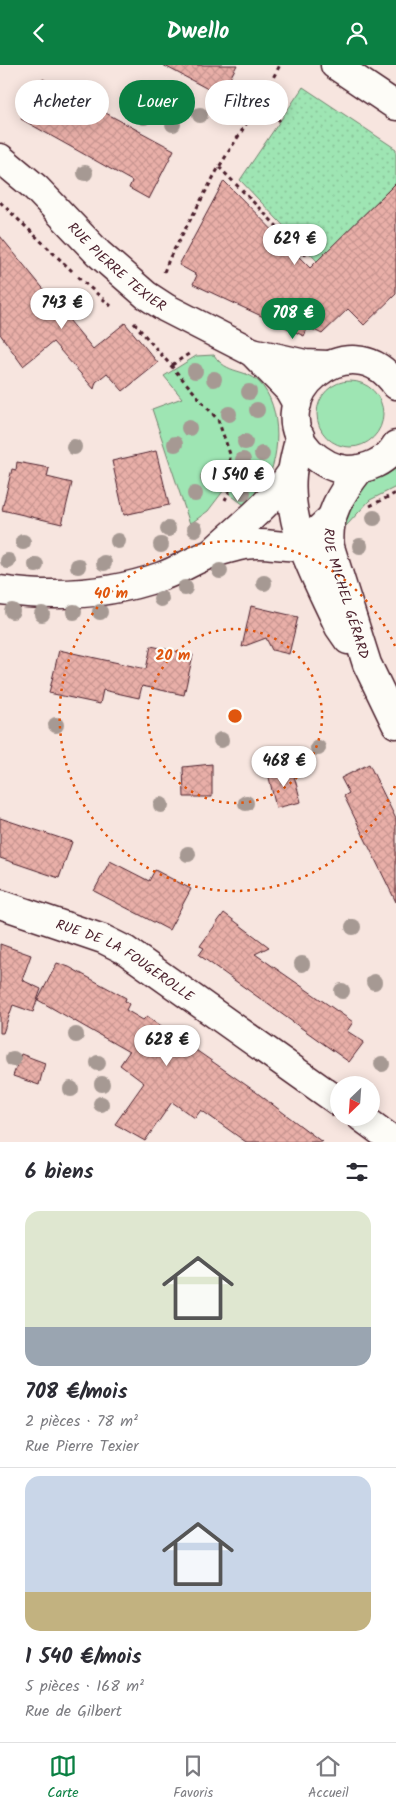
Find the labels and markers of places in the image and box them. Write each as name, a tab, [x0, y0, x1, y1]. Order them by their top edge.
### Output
pin: 629 €	[260, 223, 330, 266]
pin: 743 €	[27, 287, 97, 330]
pin: 708 €	[258, 297, 328, 340]
pin: 1 540 €	[192, 459, 284, 502]
centre of rings	[226, 707, 244, 725]
pin: 468 €	[249, 745, 319, 788]
pin: 628 €	[132, 1025, 202, 1067]

